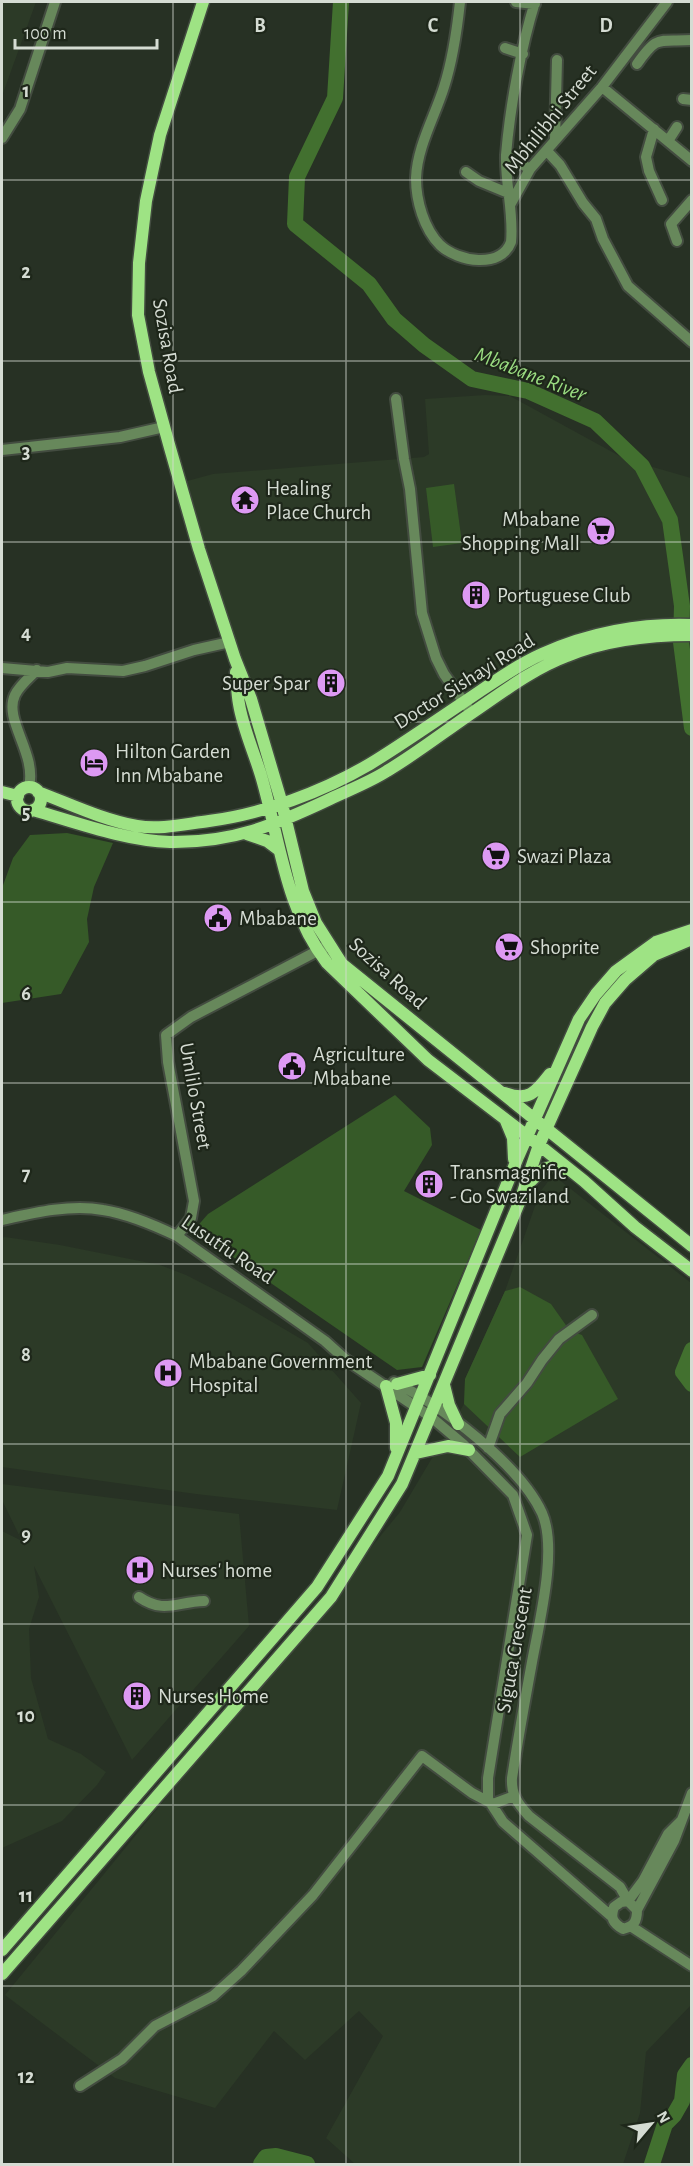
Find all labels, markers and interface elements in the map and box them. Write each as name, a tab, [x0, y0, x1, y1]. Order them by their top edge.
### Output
scale bar	[15, 12, 158, 50]
text: B	[254, 16, 266, 36]
text: C	[428, 16, 439, 36]
text: D	[599, 16, 613, 36]
text: 100 m	[24, 25, 67, 43]
street label: Mbhilibhi Street	[500, 61, 601, 178]
text: 1	[22, 81, 30, 101]
text: 2	[21, 262, 31, 282]
street label: Sozisa Road	[149, 297, 186, 395]
water label: Mbabane River	[472, 343, 590, 406]
text: 3	[22, 442, 30, 462]
place label: Healing Place Church	[266, 478, 371, 523]
temple icon: Healing Place Church	[229, 484, 261, 516]
place label: Mbabane Shopping Mall	[462, 509, 580, 554]
supermarket icon: Mbabane Shopping Mall	[585, 515, 617, 547]
building icon: Portuguese Club	[460, 579, 492, 611]
place label: Portuguese Club	[497, 585, 630, 606]
text: 4	[21, 623, 31, 643]
street label: Doctor Sishayi Road	[390, 630, 538, 733]
building icon: Super Spar	[315, 667, 347, 699]
place label: Super Spar	[222, 673, 310, 694]
place label: Hilton Garden Inn Mbabane	[115, 741, 230, 786]
hotel icon: Hilton Garden Inn Mbabane	[78, 747, 110, 779]
text: 5	[22, 803, 30, 823]
supermarket icon: Swazi Plaza	[480, 840, 512, 872]
place label: Swazi Plaza	[517, 846, 612, 867]
public building icon: Mbabane	[202, 902, 234, 934]
place label: Mbabane	[239, 908, 317, 929]
supermarket icon: Shoprite	[493, 931, 525, 963]
street label: Sozisa Road	[345, 933, 430, 1013]
place label: Shoprite	[530, 937, 599, 958]
text: 6	[21, 984, 31, 1004]
street label: Umlilo Street	[176, 1041, 215, 1151]
place label: Agriculture Mbabane	[313, 1044, 405, 1089]
public building icon: Agriculture Mbabane	[276, 1050, 308, 1082]
place label: Transmagnific - Go Swaziland	[450, 1162, 569, 1207]
text: 7	[22, 1164, 31, 1184]
building icon: Transmagnific - Go Swaziland	[413, 1168, 445, 1200]
street label: Lusutfu Road	[178, 1211, 278, 1288]
text: 8	[21, 1345, 31, 1365]
place label: Mbabane Government Hospital	[189, 1351, 373, 1396]
hospital icon: Mbabane Government Hospital	[152, 1357, 184, 1389]
text: 9	[21, 1525, 31, 1545]
hospital icon: Nurses' home	[124, 1554, 156, 1586]
place label: Nurses' home	[161, 1560, 272, 1581]
street label: Siguca Crescent	[493, 1585, 536, 1714]
building icon: Nurses Home	[121, 1680, 153, 1712]
place label: Nurses Home	[158, 1686, 269, 1707]
text: 10	[17, 1706, 35, 1726]
text: 11	[19, 1886, 33, 1906]
text: 12	[18, 2067, 34, 2087]
north arrow	[621, 2094, 681, 2154]
text: N	[654, 2108, 673, 2126]

